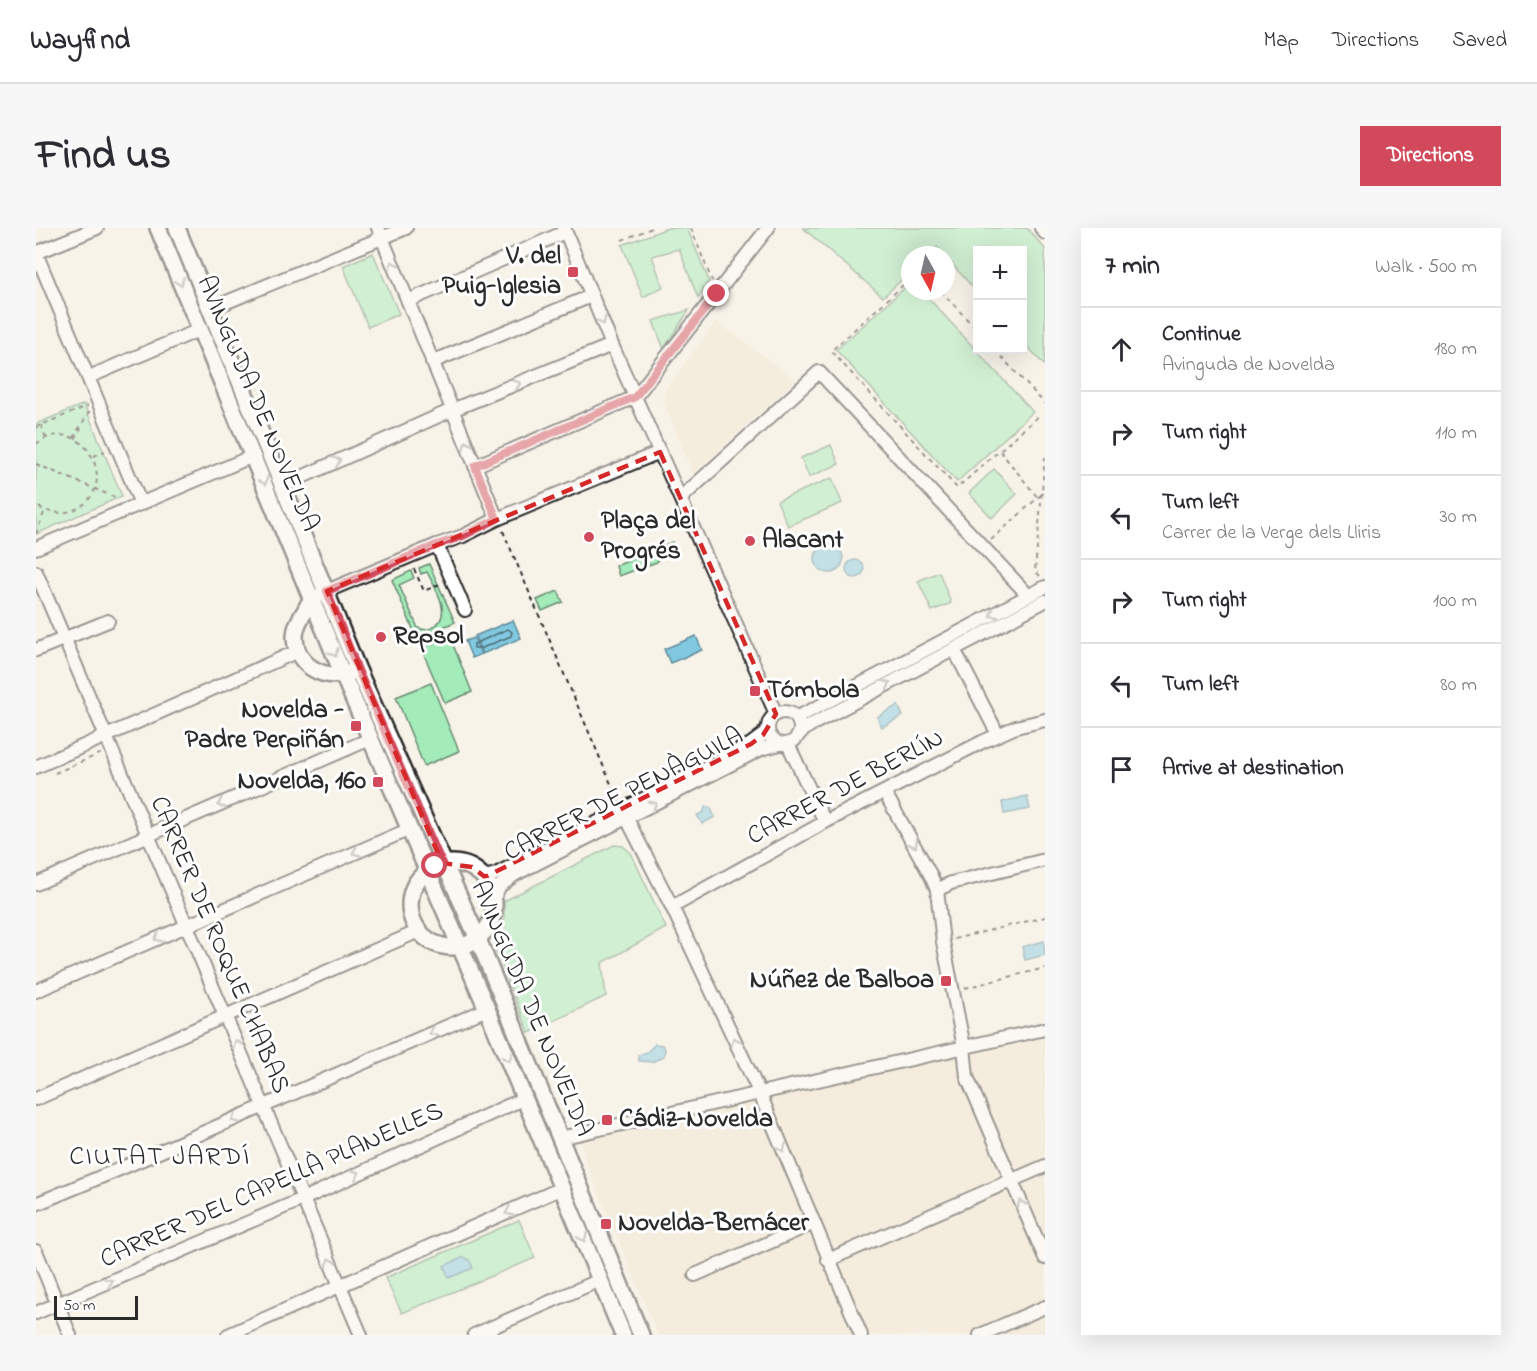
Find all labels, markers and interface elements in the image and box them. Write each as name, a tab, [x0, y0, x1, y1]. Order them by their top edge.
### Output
text: Wayfind	[30, 21, 130, 62]
text: Map	[1263, 26, 1299, 56]
text: Directions	[1332, 26, 1419, 56]
text: Saved	[1452, 26, 1507, 56]
text: Find us	[36, 126, 171, 187]
button: Directions	[1360, 126, 1501, 186]
place label: V. del Puig-Iglesia	[442, 238, 561, 307]
north arrow	[901, 246, 955, 300]
map controls	[973, 246, 1027, 354]
button: +	[973, 246, 1027, 300]
text: 7 min	[1105, 248, 1160, 286]
text: Walk · 500 m	[1375, 253, 1477, 282]
one-way arrow	[388, 260, 400, 271]
marker: V. del Puig-Iglesia	[566, 265, 580, 279]
street label: AVINGUDA DE NOVELDA	[186, 270, 328, 538]
one-way arrow	[173, 276, 185, 287]
route end	[703, 280, 729, 306]
button: −	[973, 300, 1027, 354]
one-way arrow	[595, 315, 607, 326]
text: Continue	[1162, 319, 1241, 351]
icon: ahead	[1105, 333, 1138, 366]
text: 180 m	[1434, 335, 1477, 364]
text: Avinguda de Novelda	[1162, 351, 1335, 380]
one-way arrow	[510, 379, 521, 391]
icon: right	[1105, 417, 1138, 450]
text: Turn right	[1162, 417, 1247, 449]
text: 110 m	[1435, 419, 1477, 448]
one-way arrow	[462, 441, 474, 452]
one-way arrow	[331, 456, 342, 468]
one-way arrow	[257, 475, 269, 486]
text: Turn left	[1162, 487, 1239, 519]
icon: left	[1105, 501, 1138, 534]
place label: Plaça del Progrés	[601, 503, 696, 572]
text: 30 m	[1440, 503, 1477, 532]
text: Carrer de la Verge dels Lliris	[1162, 519, 1381, 548]
place label: Alacant	[762, 522, 844, 560]
marker: Plaça del Progrés	[582, 530, 596, 544]
marker: Alacant	[743, 534, 757, 548]
icon: right	[1105, 585, 1138, 618]
text: Turn right	[1162, 585, 1247, 617]
text: 100 m	[1433, 587, 1477, 616]
one-way arrow	[989, 607, 999, 618]
place label: Repsol	[393, 618, 464, 656]
marker: Repsol	[374, 630, 388, 644]
one-way arrow	[327, 647, 339, 658]
icon: left	[1105, 669, 1138, 702]
text: Turn left	[1162, 669, 1239, 701]
text: 80 m	[1440, 671, 1477, 700]
place label: Tómbola	[767, 672, 859, 710]
one-way arrow	[881, 680, 892, 691]
marker: Tómbola	[748, 684, 762, 698]
place label: Novelda - Padre Perpiñán	[185, 692, 344, 760]
street label: CARRER DE PENÀGUILA	[498, 718, 750, 872]
marker: Novelda - Padre Perpiñán	[349, 719, 363, 733]
street label: CARRER DE BERLÍN	[741, 720, 951, 856]
icon: arrive	[1105, 753, 1138, 786]
text: Arrive at destination	[1162, 753, 1344, 785]
place label: Novelda, 160	[238, 763, 366, 801]
marker: Novelda, 160	[371, 775, 385, 789]
street label: CARRER DE ROQUE CHABAS	[139, 790, 299, 1100]
one-way arrow	[216, 797, 227, 809]
one-way arrow	[646, 801, 657, 813]
one-way arrow	[907, 838, 918, 848]
one-way arrow	[351, 845, 362, 857]
route start	[421, 852, 447, 878]
street label: AVINGUDA DE NOVELDA	[460, 875, 602, 1143]
one-way arrow	[153, 930, 164, 942]
place label: Núñez de Balboa	[750, 962, 934, 1000]
marker: Núñez de Balboa	[939, 974, 953, 988]
one-way arrow	[428, 1025, 439, 1037]
one-way arrow	[730, 1036, 742, 1047]
one-way arrow	[232, 1039, 244, 1050]
one-way arrow	[501, 1052, 513, 1063]
street label: CARRER DEL CAPELLÀ PLANELLES	[94, 1093, 450, 1279]
place label: Cádiz-Novelda	[619, 1101, 773, 1139]
one-way arrow	[231, 1111, 242, 1123]
marker: Cádiz-Novelda	[600, 1113, 614, 1127]
district label: CIUTAT JARDÍ	[69, 1138, 251, 1177]
one-way arrow	[775, 1141, 787, 1152]
one-way arrow	[350, 1170, 361, 1182]
one-way arrow	[1017, 1200, 1029, 1211]
one-way arrow	[504, 1204, 515, 1216]
place label: Novelda-Bernácer	[618, 1205, 810, 1243]
marker: Novelda-Bernácer	[599, 1217, 613, 1231]
one-way arrow	[576, 1232, 588, 1243]
one-way arrow	[325, 1257, 337, 1268]
one-way arrow	[103, 1277, 114, 1289]
scale bar	[54, 1293, 138, 1320]
text: 50 m	[63, 1294, 95, 1318]

